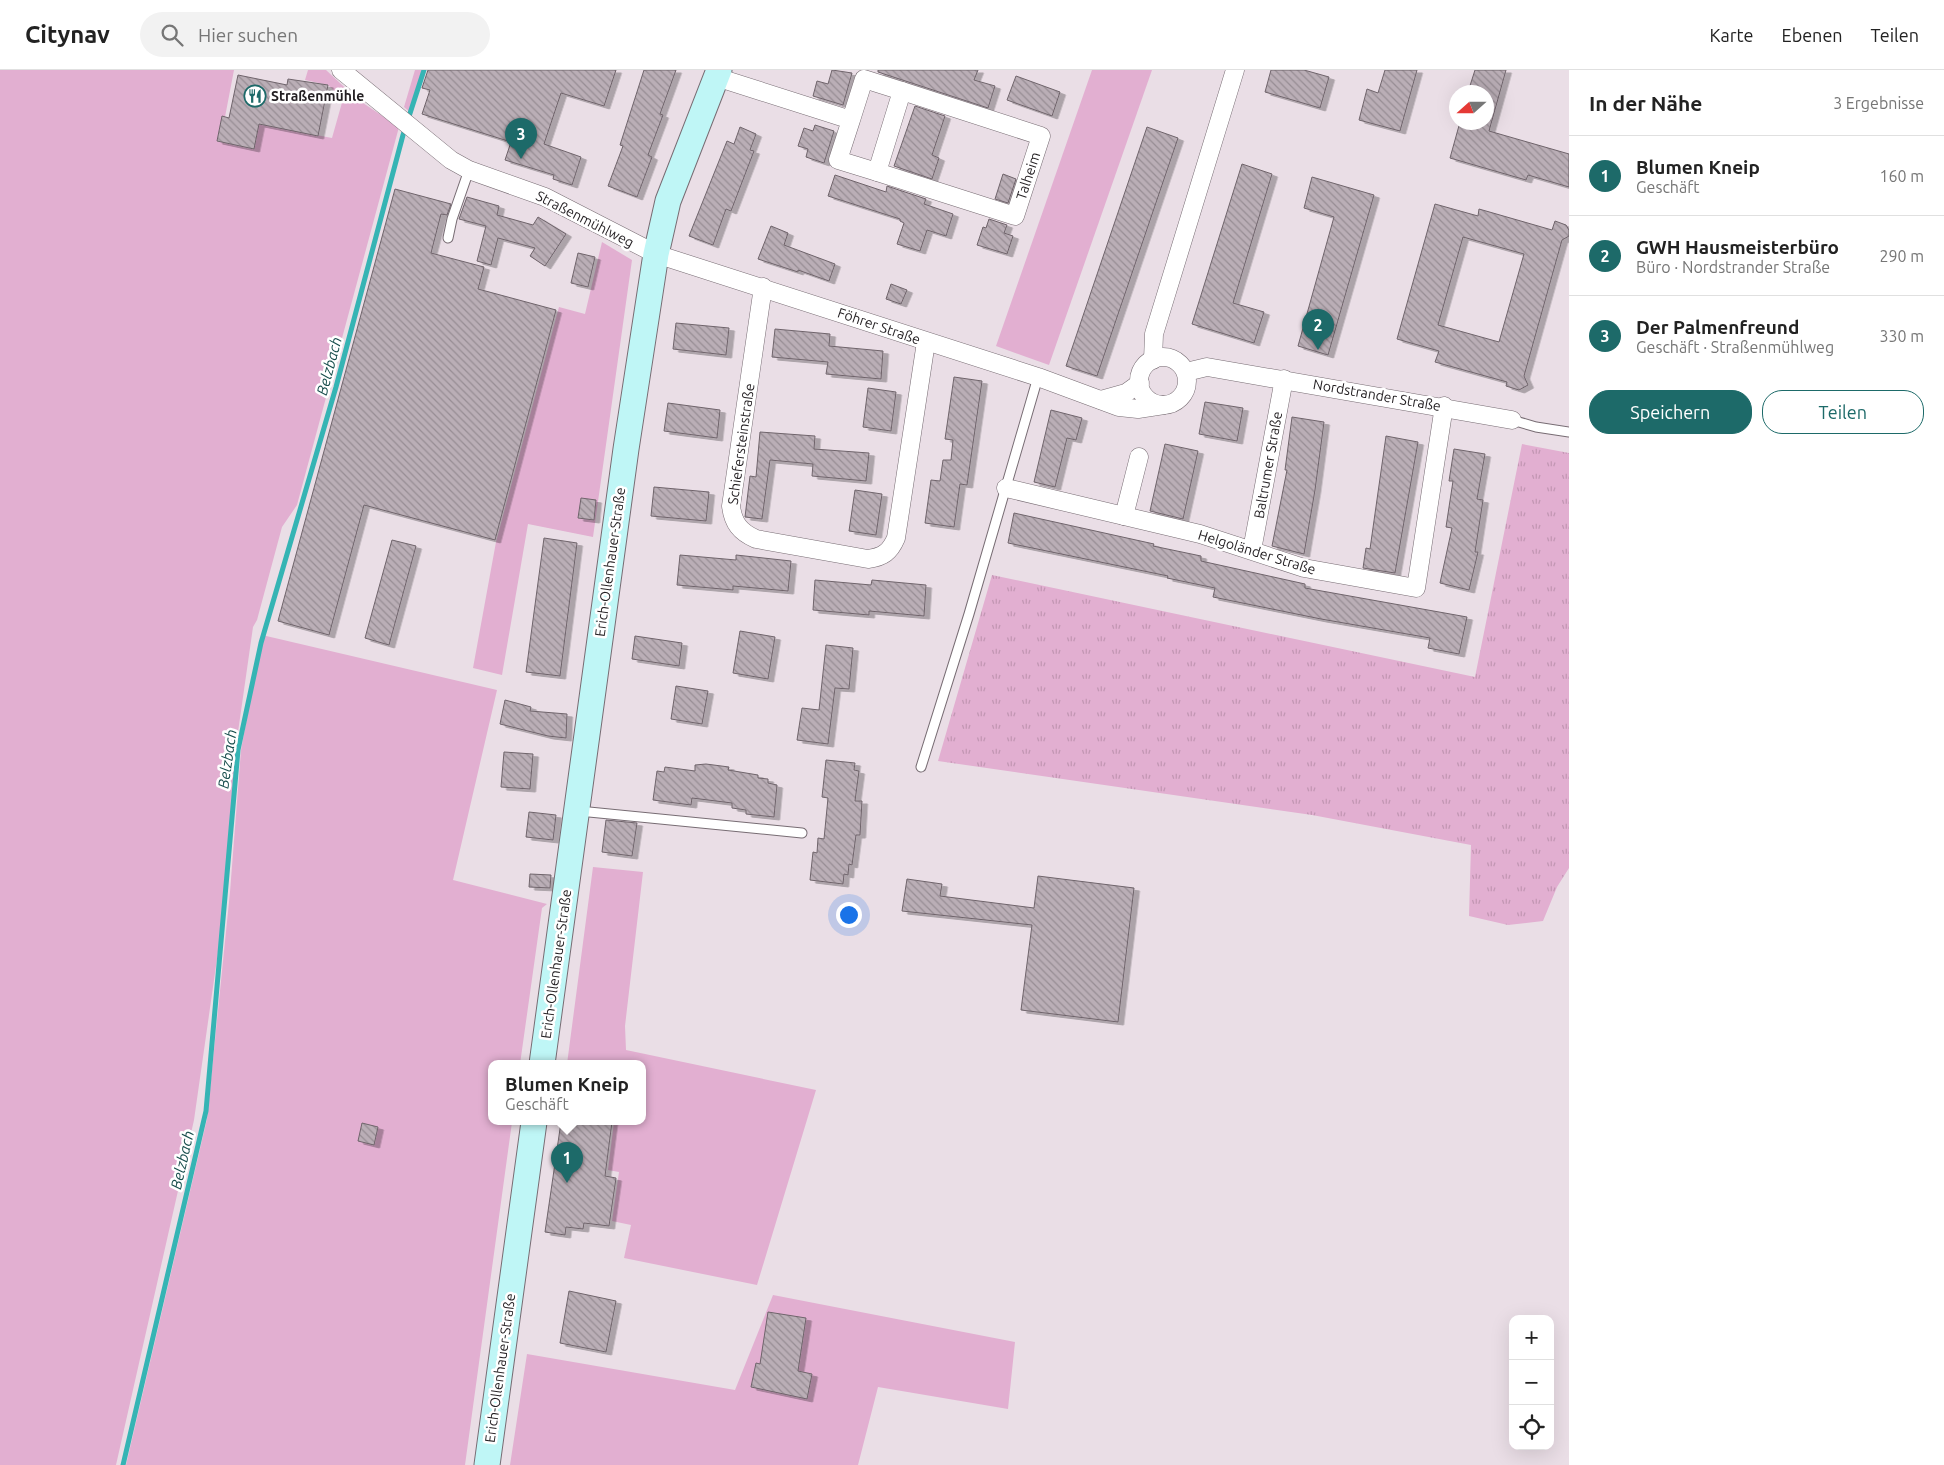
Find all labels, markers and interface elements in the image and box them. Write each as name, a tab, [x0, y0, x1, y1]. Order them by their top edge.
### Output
search box	[140, 12, 490, 57]
text: Citynav	[25, 21, 110, 48]
icon: search	[158, 21, 186, 49]
text: Hier suchen	[198, 24, 298, 46]
text: Karte	[1710, 25, 1754, 45]
text: Ebenen	[1782, 25, 1843, 45]
text: Teilen	[1871, 25, 1919, 45]
restaurant icon: Straßenmühle	[243, 84, 267, 108]
north arrow	[1449, 85, 1494, 130]
place label: Straßenmühle	[271, 88, 364, 104]
text: In der Nähe	[1589, 91, 1702, 115]
text: 3 Ergebnisse	[1833, 94, 1924, 112]
pin: 3	[505, 118, 537, 159]
street label: Talheim	[1013, 150, 1043, 202]
text: Blumen Kneip	[1636, 156, 1760, 178]
text: 1	[1600, 167, 1610, 185]
text: 160 m	[1879, 167, 1924, 185]
text: Geschäft	[1636, 178, 1700, 196]
street label: Straßenmühlweg	[533, 187, 637, 251]
text: GWH Hausmeisterbüro	[1636, 236, 1839, 258]
text: 2	[1600, 247, 1610, 265]
text: 290 m	[1879, 247, 1924, 265]
text: Büro · Nordstrander Straße	[1636, 258, 1830, 276]
street label: Föhrer Straße	[835, 304, 923, 348]
pin: 2	[1302, 309, 1334, 350]
text: Der Palmenfreund	[1636, 316, 1799, 338]
text: 3	[1600, 327, 1610, 345]
text: 330 m	[1879, 327, 1924, 345]
water label: Belzbach	[313, 335, 345, 397]
text: Geschäft · Straßenmühlweg	[1636, 338, 1834, 356]
street label: Nordstrander Straße	[1312, 376, 1442, 414]
street label: Schiefersteinstraße	[725, 382, 757, 506]
button: Speichern	[1589, 390, 1752, 434]
button: Teilen	[1762, 390, 1924, 434]
street label: Baltrumer Straße	[1251, 410, 1285, 520]
street label: Erich-Ollenhauer-Straße	[592, 486, 628, 638]
street label: Helgoländer Straße	[1196, 526, 1318, 578]
water label: Belzbach	[214, 728, 240, 790]
street label: Erich-Ollenhauer-Straße	[538, 888, 574, 1040]
your location	[836, 902, 862, 928]
popup	[488, 1060, 646, 1125]
text: Blumen Kneip	[505, 1073, 629, 1095]
text: Geschäft	[505, 1095, 569, 1113]
water label: Belzbach	[167, 1129, 197, 1191]
pin: 1	[551, 1142, 583, 1183]
street label: Erich-Ollenhauer-Straße	[482, 1292, 518, 1444]
map controls	[1509, 1315, 1554, 1450]
button: +	[1509, 1315, 1554, 1360]
button: −	[1509, 1360, 1554, 1405]
button: locate	[1509, 1405, 1554, 1450]

